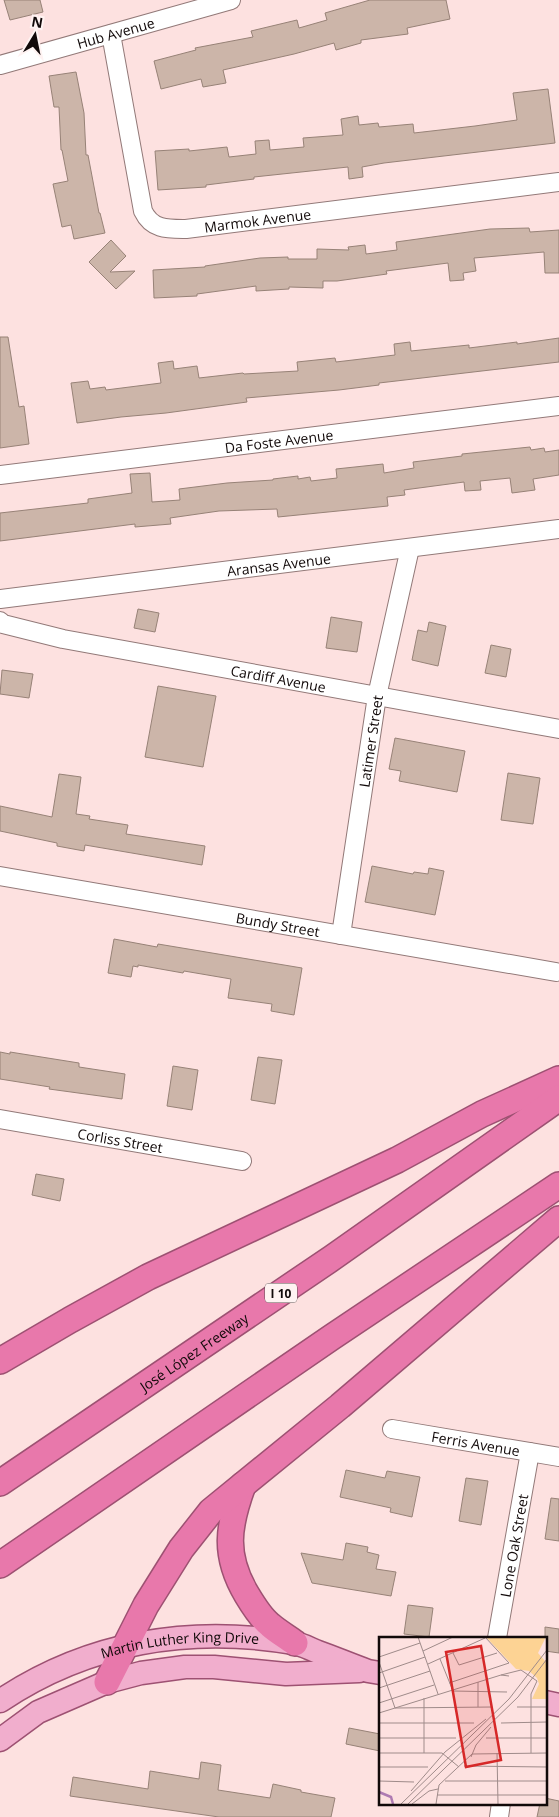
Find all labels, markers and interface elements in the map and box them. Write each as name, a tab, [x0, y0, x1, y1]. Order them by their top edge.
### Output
north arrow	[10, 10, 60, 60]
text: N	[30, 11, 45, 32]
street label: Hub Avenue	[74, 12, 157, 52]
street label: Marmok Avenue	[203, 204, 312, 236]
street label: Da Foste Avenue	[224, 424, 334, 457]
street label: Aransas Avenue	[226, 548, 332, 580]
street label: Cardiff Avenue	[229, 660, 328, 696]
street label: Latimer Street	[354, 694, 387, 789]
street label: Bundy Street	[235, 907, 321, 941]
street label: Corliss Street	[76, 1123, 164, 1157]
road number: I 10	[265, 1284, 297, 1302]
street label: José López Freeway	[134, 1308, 252, 1396]
street label: Ferris Avenue	[430, 1426, 522, 1460]
street label: Lone Oak Street	[495, 1492, 532, 1599]
street label: Martin Luther King Drive	[98, 1627, 260, 1662]
inset map	[379, 1637, 546, 1804]

